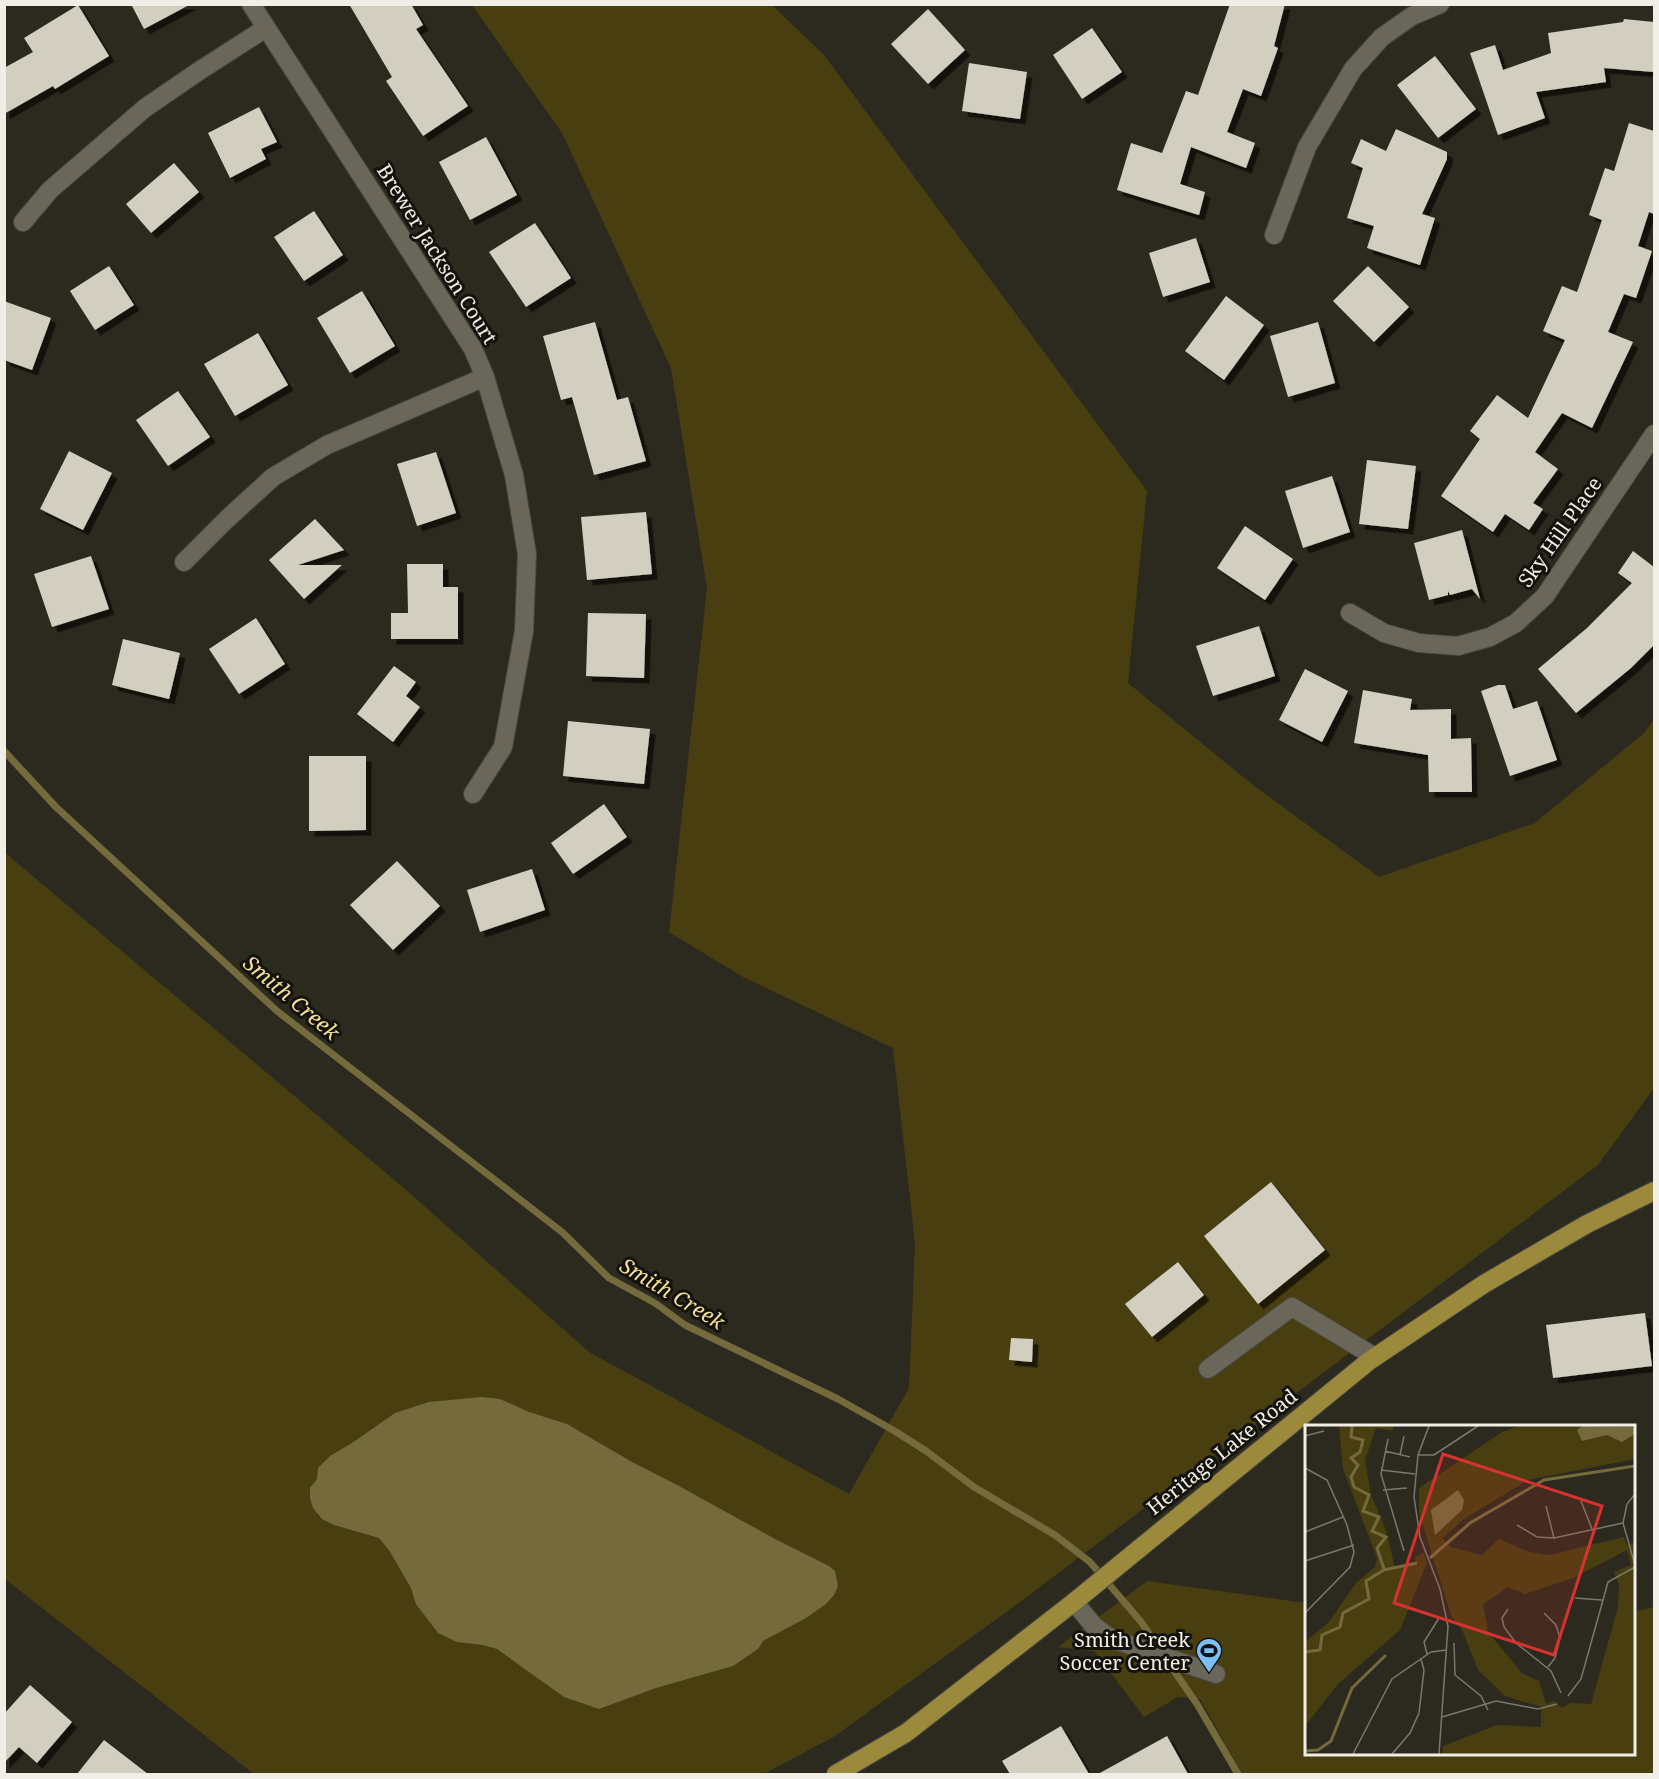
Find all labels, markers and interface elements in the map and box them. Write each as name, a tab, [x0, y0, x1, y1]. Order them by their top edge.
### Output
street label: Brewer Jackson Court	[371, 159, 504, 349]
street label: Sky Hill Place	[1512, 471, 1608, 592]
water label: Smith Creek	[238, 949, 346, 1046]
water label: Smith Creek	[615, 1251, 731, 1336]
street label: Heritage Lake Road	[1141, 1382, 1303, 1521]
inset map	[1305, 1425, 1635, 1755]
place label: Smith Creek Soccer Center	[1060, 1626, 1191, 1676]
sports icon: Smith Creek Soccer Center	[1194, 1636, 1224, 1674]

